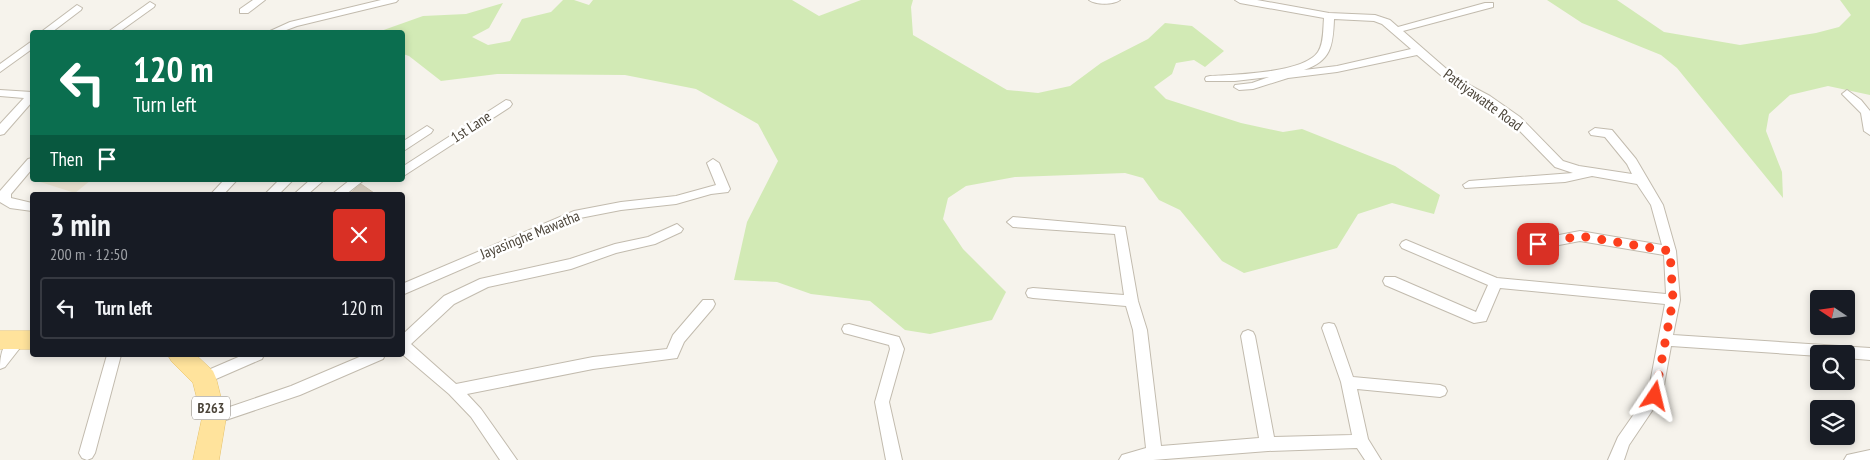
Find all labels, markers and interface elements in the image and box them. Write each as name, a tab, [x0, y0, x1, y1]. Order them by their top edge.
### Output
text: 120 m	[133, 46, 214, 92]
icon: left	[50, 50, 115, 115]
street label: Pattiyawatte Road	[1440, 64, 1527, 135]
text: Turn left	[133, 90, 197, 118]
street label: 1st Lane	[447, 107, 494, 147]
icon: arrive	[93, 145, 121, 173]
text: Then	[50, 147, 83, 171]
text: 3 min	[50, 205, 111, 244]
street label: Jayasinghe Mawatha	[476, 206, 582, 264]
button: close	[333, 209, 385, 261]
pin	[1517, 223, 1559, 265]
icon: arrive	[1524, 230, 1552, 258]
text: 200 m · 12:50	[50, 244, 128, 264]
north arrow	[1810, 290, 1855, 335]
map controls	[1810, 290, 1855, 445]
icon: left	[52, 294, 80, 322]
text: Turn left	[95, 296, 152, 320]
text: 120 m	[341, 296, 383, 320]
button: search	[1810, 345, 1855, 390]
position arrow	[1628, 369, 1680, 421]
road number: B263	[192, 396, 230, 419]
button: layers	[1810, 400, 1855, 445]

